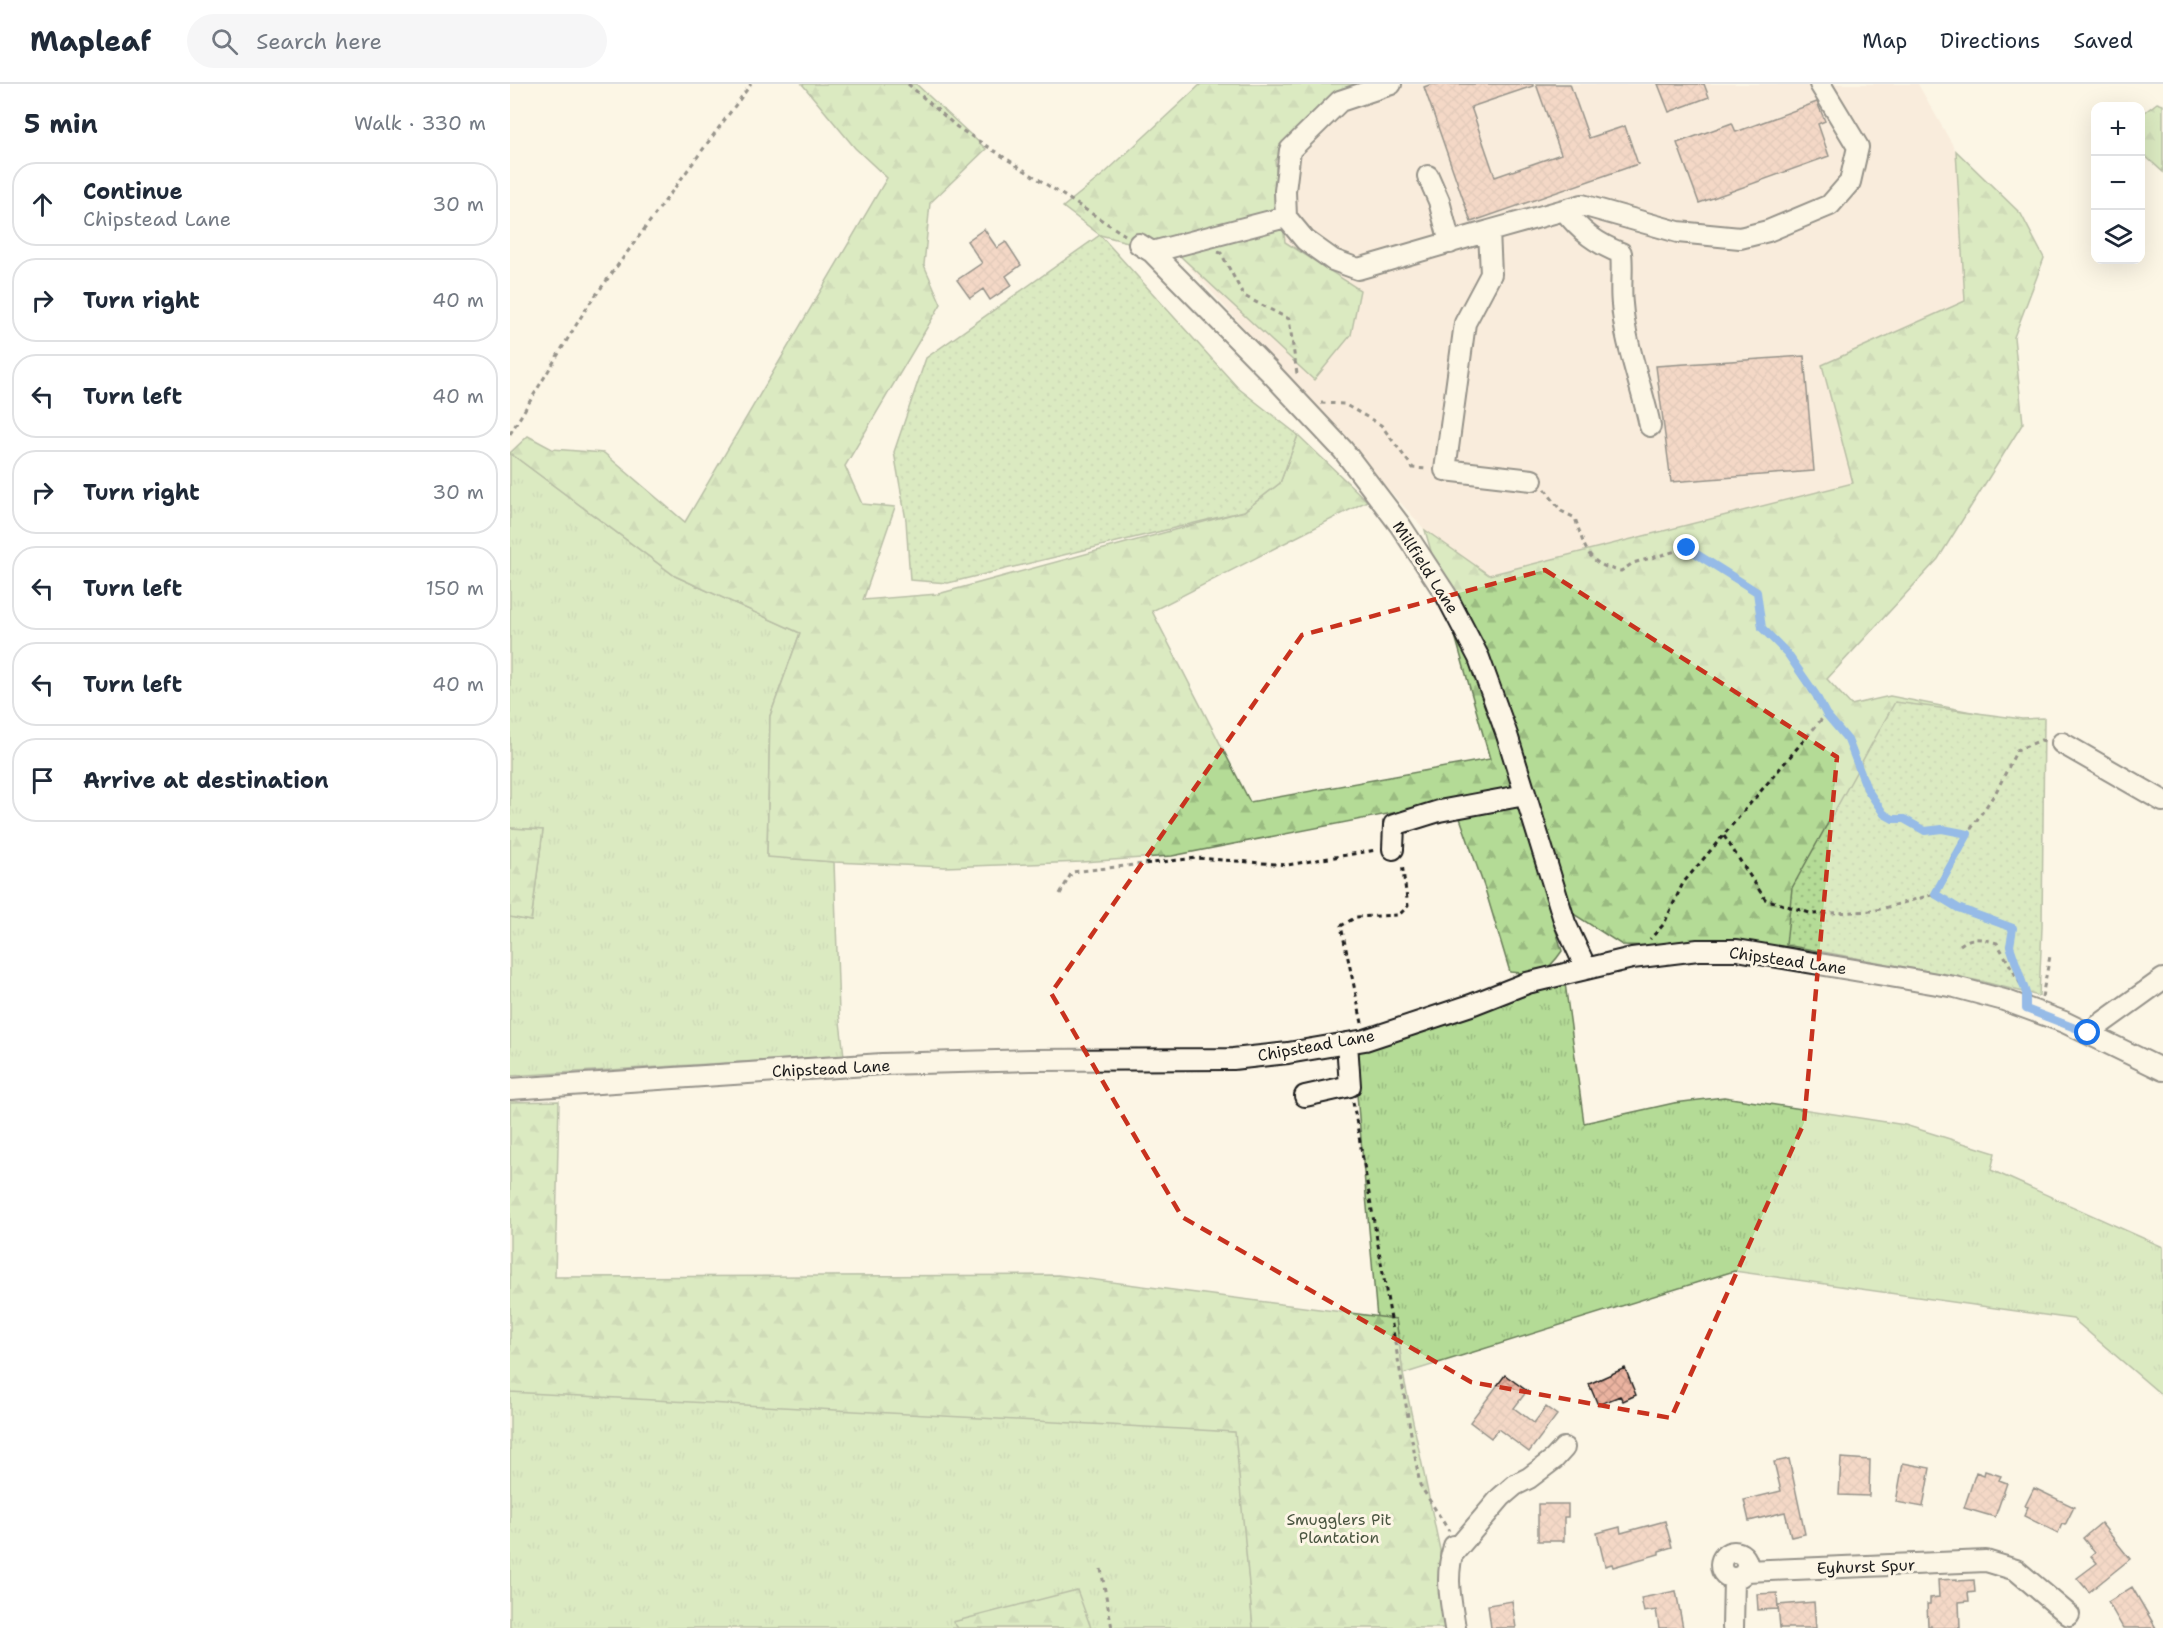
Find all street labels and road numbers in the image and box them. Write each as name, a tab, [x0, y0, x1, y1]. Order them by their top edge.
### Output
street label: Millfield Lane	[1388, 517, 1463, 618]
street label: Chipstead Lane	[1728, 942, 1848, 979]
street label: Chipstead Lane	[1256, 1025, 1376, 1066]
street label: Chipstead Lane	[771, 1055, 891, 1082]
street label: Eyhurst Spur	[1816, 1554, 1916, 1579]

